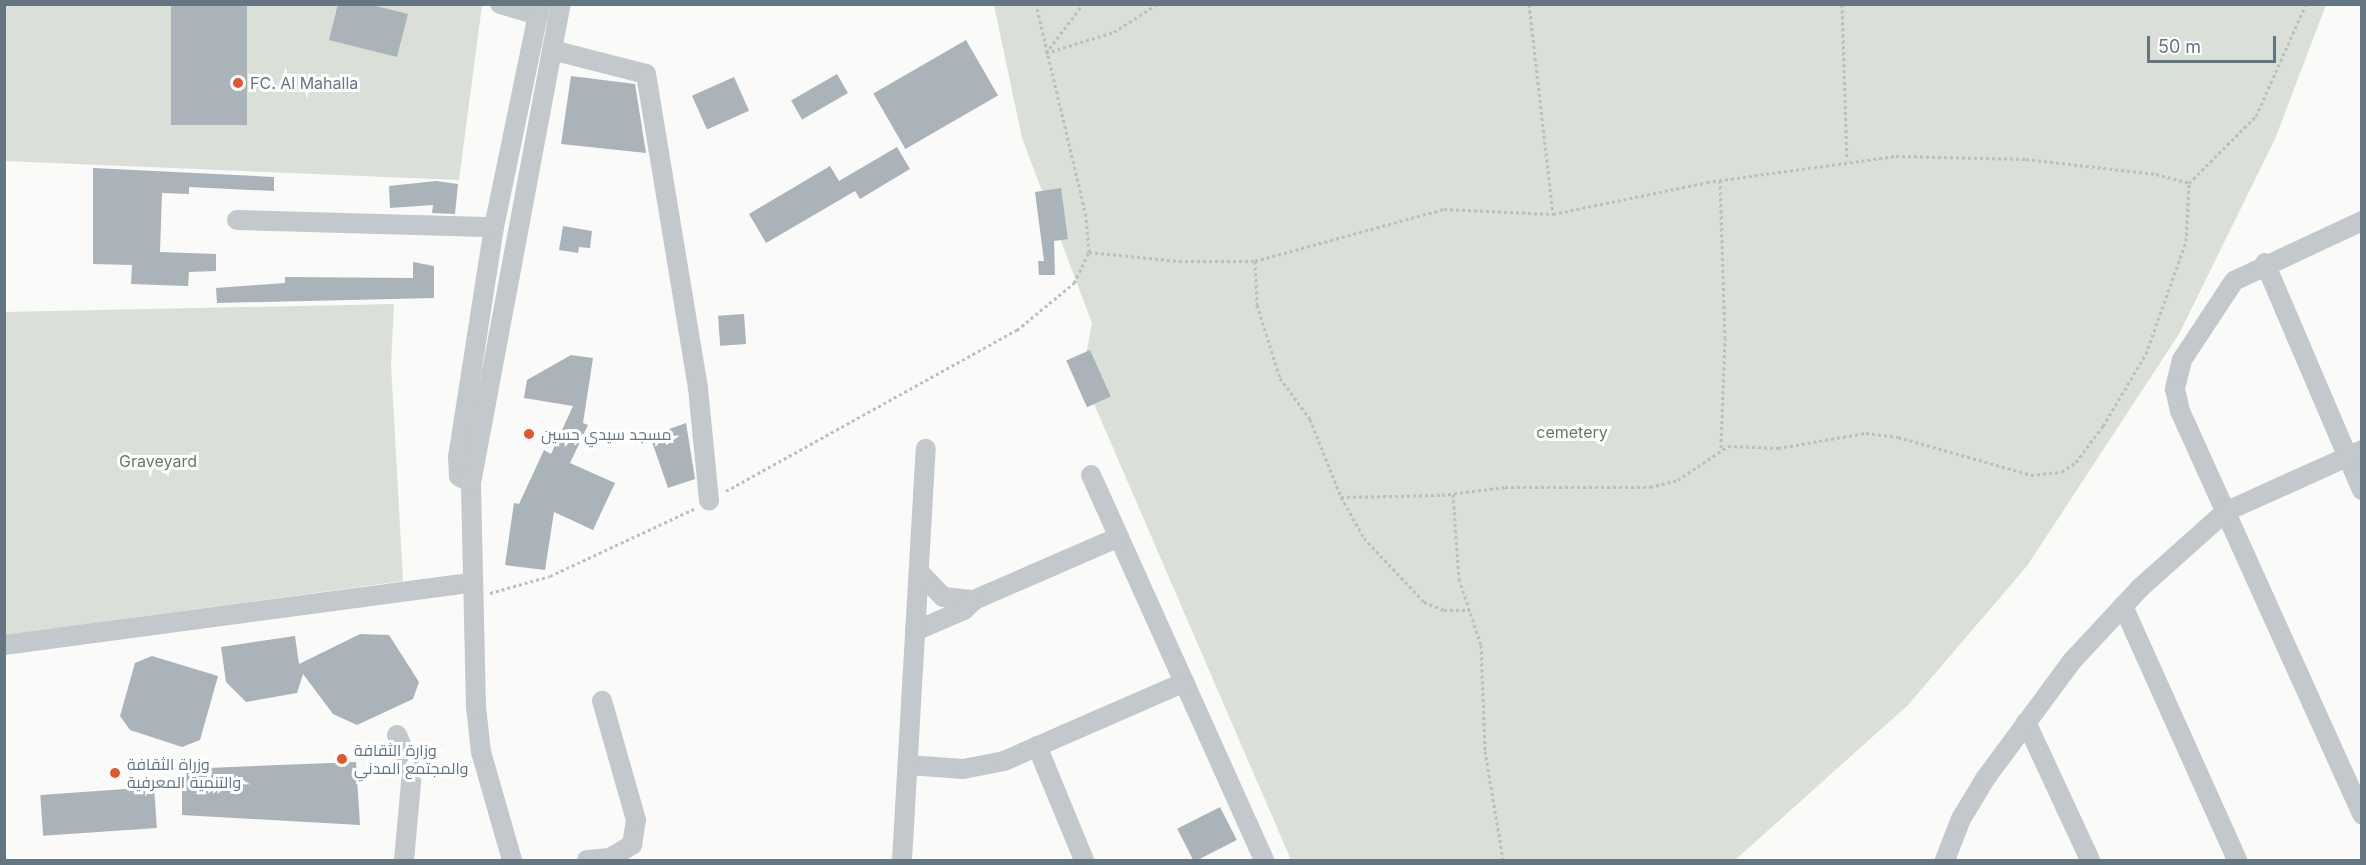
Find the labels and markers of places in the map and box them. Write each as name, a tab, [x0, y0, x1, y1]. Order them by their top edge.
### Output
place label: FC. Al Mahalla	[250, 73, 358, 93]
marker: FC. Al Mahalla	[231, 76, 245, 90]
place label: مسجد سيدي حسين	[541, 424, 672, 444]
marker: مسجد سيدي حسين	[522, 427, 536, 441]
place label: وزارة الثقافة والمجتمع المدني	[354, 740, 468, 778]
marker: وزارة الثقافة والمجتمع المدني	[335, 752, 349, 766]
place label: وزراة الثقافة والتنمية المعرفية	[127, 754, 241, 792]
marker: وزراة الثقافة والتنمية المعرفية	[108, 766, 122, 780]

